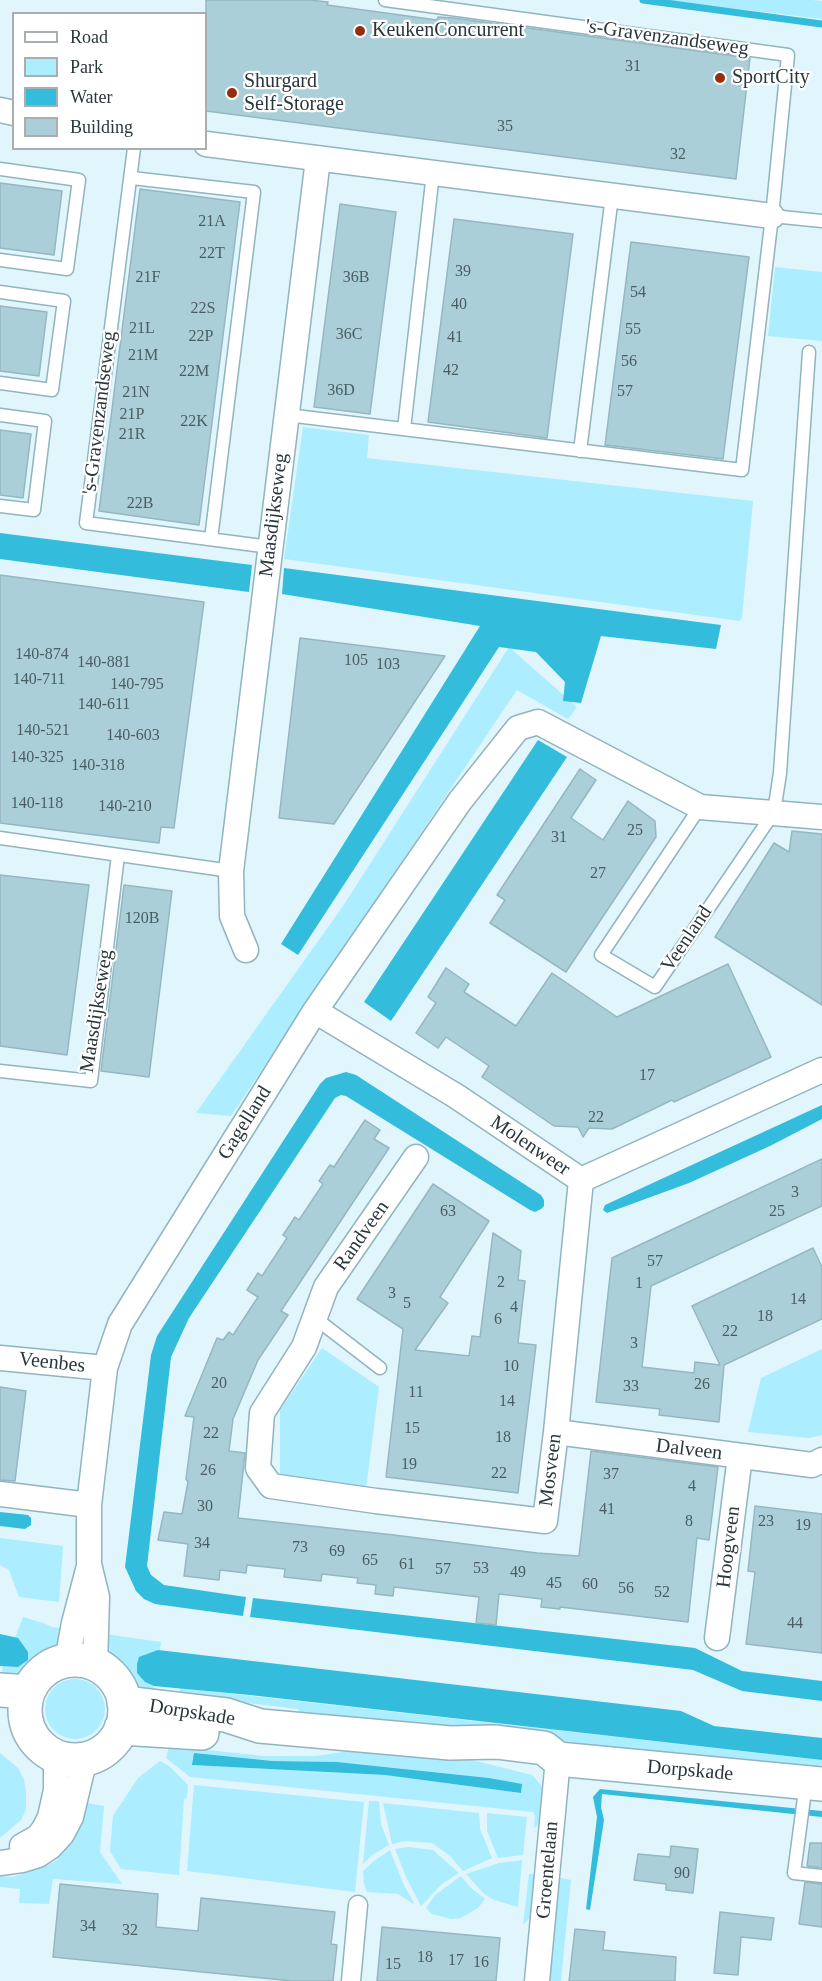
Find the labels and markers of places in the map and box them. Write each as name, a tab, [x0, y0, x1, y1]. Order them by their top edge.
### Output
place label: KeukenConcurrent	[372, 19, 524, 43]
marker: KeukenConcurrent	[353, 24, 367, 38]
place label: SportCity	[732, 66, 810, 90]
place label: Shurgard Self-Storage	[244, 70, 344, 117]
marker: SportCity	[713, 71, 727, 85]
marker: Shurgard Self-Storage	[225, 86, 239, 100]

